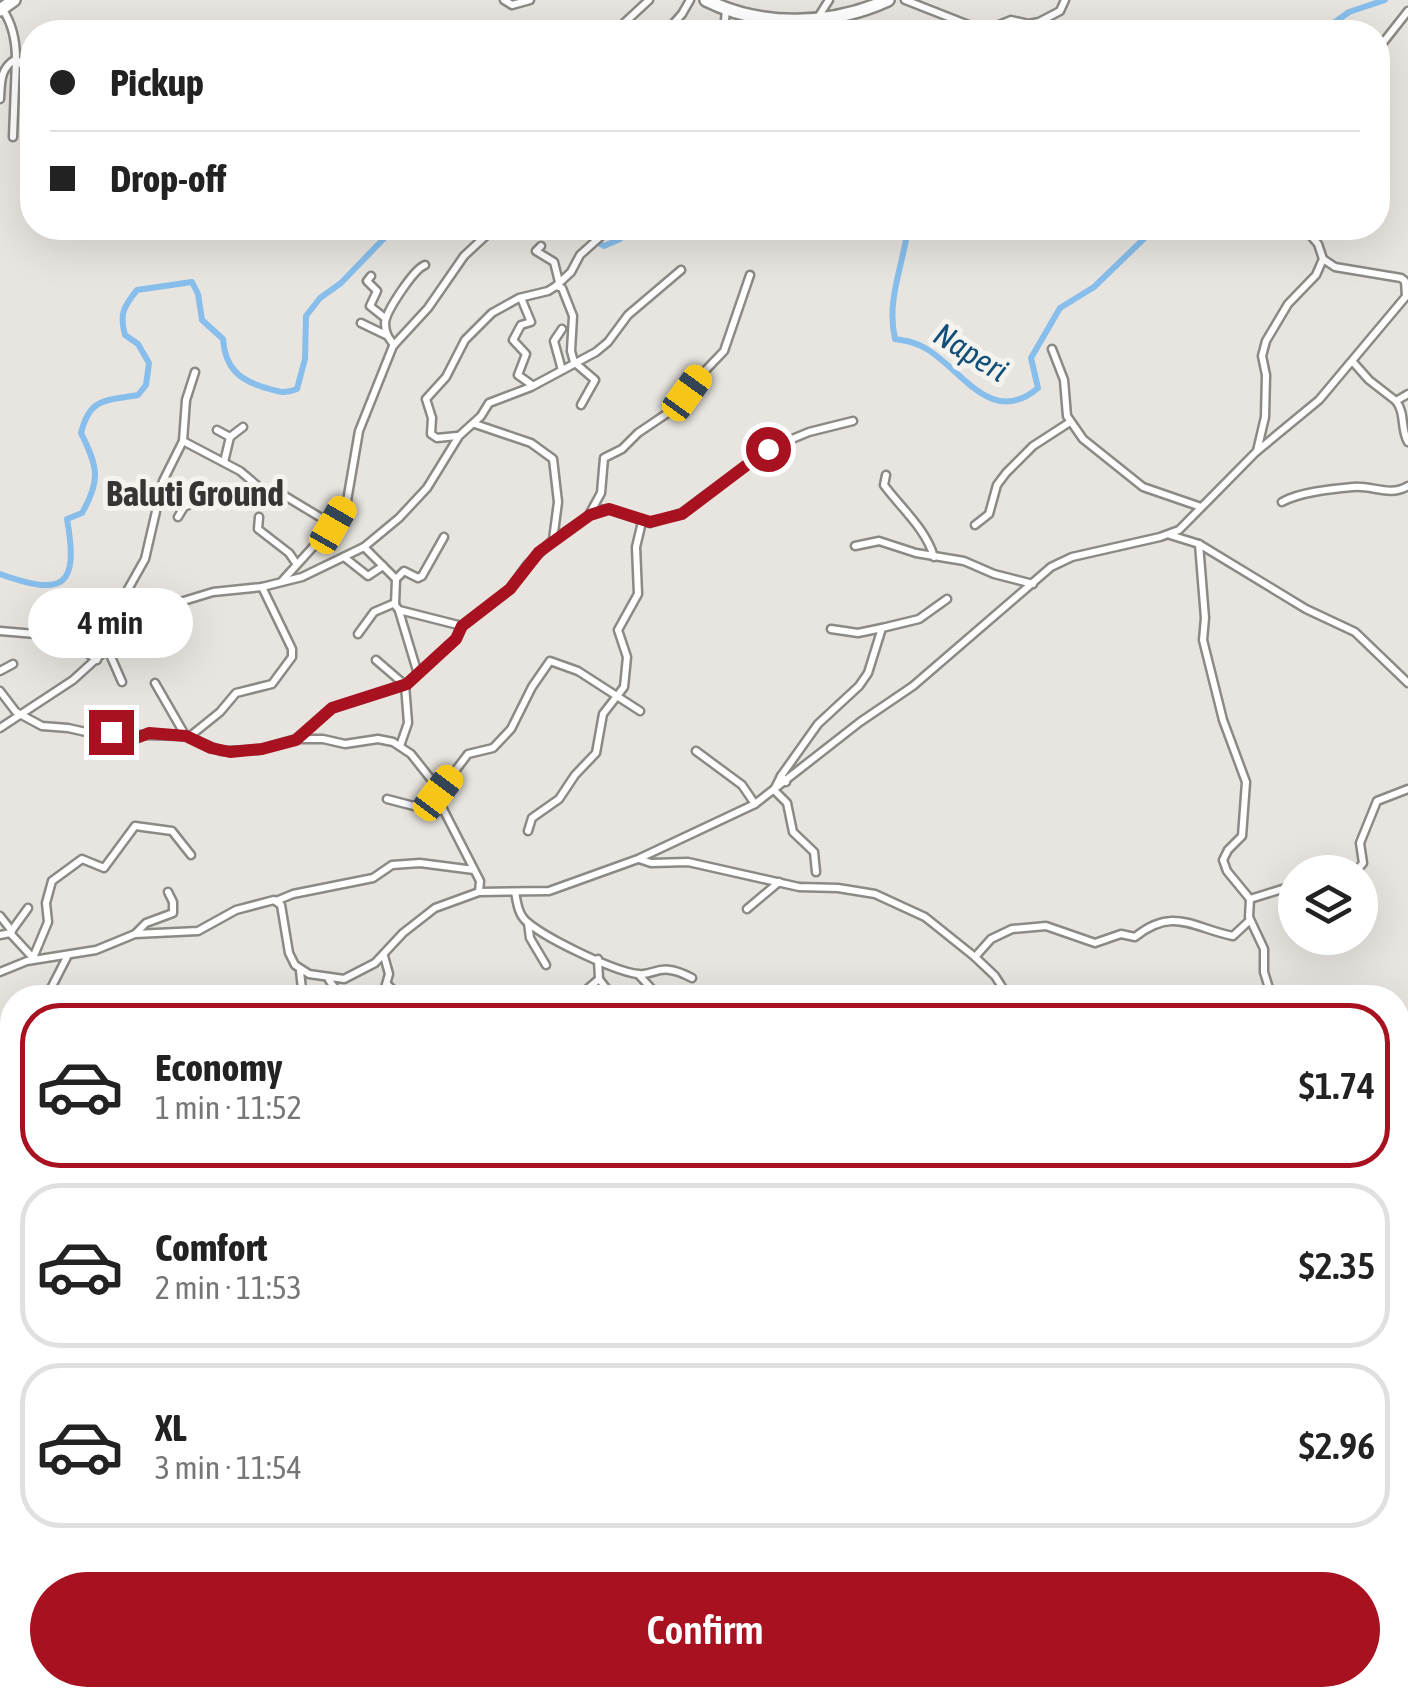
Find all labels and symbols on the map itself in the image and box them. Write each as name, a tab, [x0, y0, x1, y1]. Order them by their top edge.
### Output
water label: Naperi	[927, 315, 1015, 389]
car	[657, 360, 717, 426]
route start	[746, 427, 791, 472]
district label: Baluti Ground	[106, 473, 284, 513]
car	[305, 492, 361, 558]
callout: 4 min	[28, 587, 194, 657]
route end	[89, 710, 134, 755]
car	[408, 760, 468, 826]

